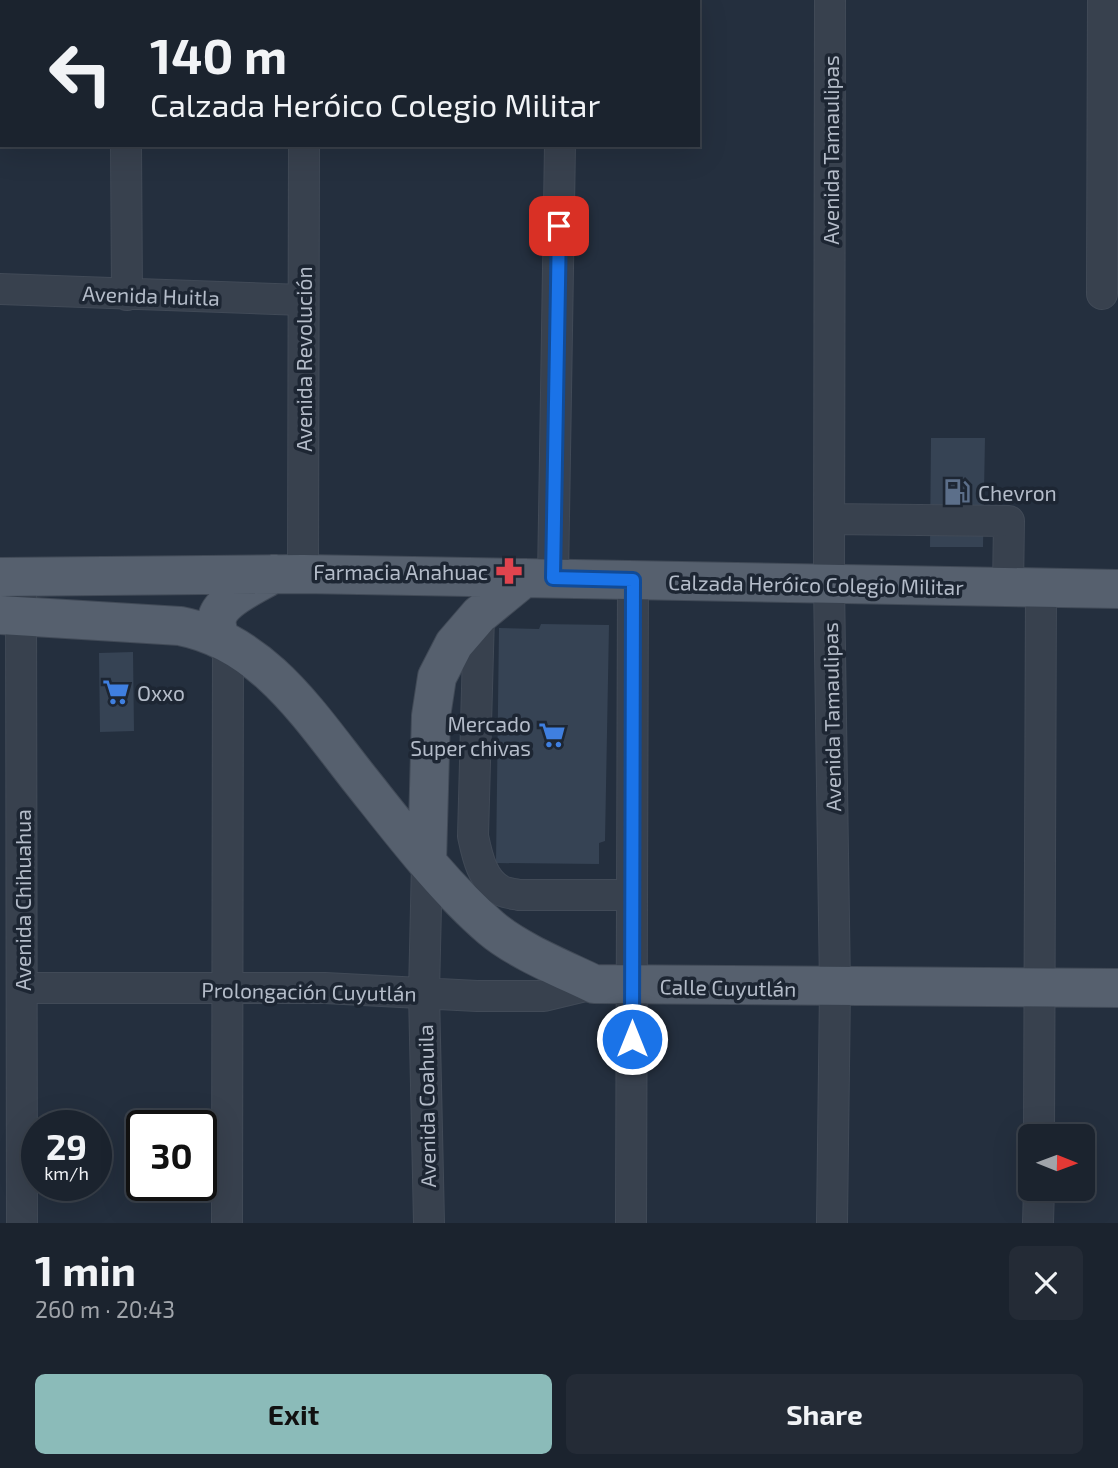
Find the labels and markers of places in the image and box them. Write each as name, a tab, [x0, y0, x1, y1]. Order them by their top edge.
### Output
pin	[529, 196, 589, 256]
fuel station icon: Chevron	[942, 477, 972, 507]
place label: Chevron	[978, 480, 1057, 505]
pharmacy icon: Farmacia Anahuac	[494, 556, 524, 586]
place label: Farmacia Anahuac	[313, 559, 488, 584]
supermarket icon: Oxxo	[101, 677, 131, 707]
place label: Oxxo	[137, 680, 185, 705]
place label: Mercado Super chivas	[410, 711, 531, 760]
supermarket icon: Mercado Super chivas	[537, 720, 567, 750]

